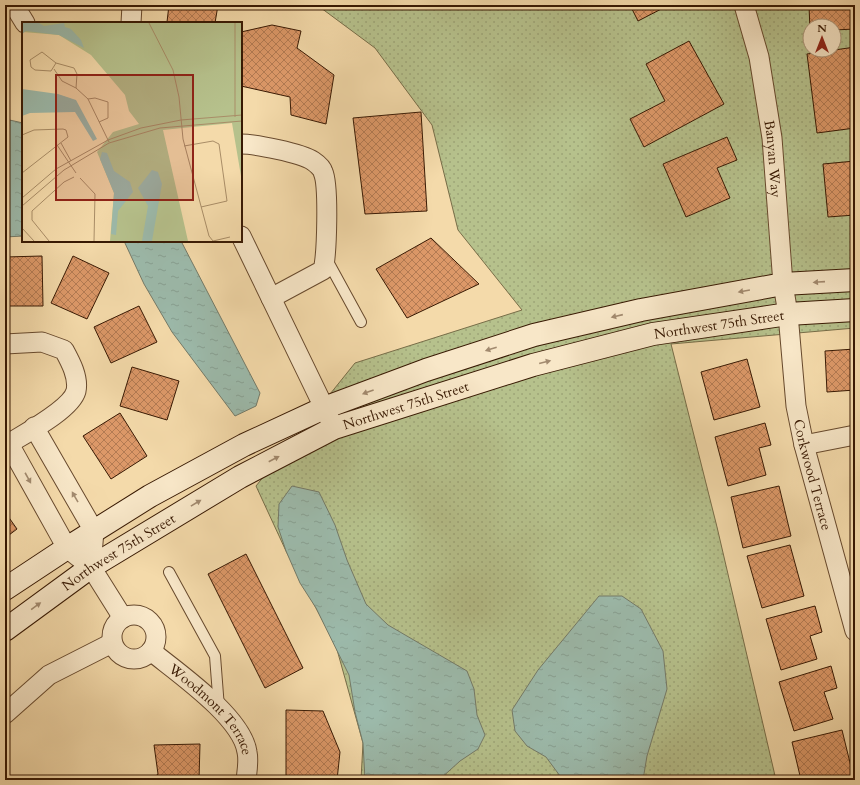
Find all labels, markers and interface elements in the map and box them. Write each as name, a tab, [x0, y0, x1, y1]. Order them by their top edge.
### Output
north arrow	[802, 18, 842, 58]
text: N	[817, 21, 827, 36]
inset map	[22, 22, 242, 242]
street label: Banyan Way	[760, 119, 786, 199]
one-way arrow	[813, 279, 825, 286]
one-way arrow	[738, 289, 750, 295]
street label: Northwest 75th Street	[653, 305, 786, 343]
one-way arrow	[610, 314, 623, 320]
one-way arrow	[485, 346, 497, 352]
one-way arrow	[539, 358, 552, 364]
street label: Northwest 75th Street	[340, 376, 472, 434]
one-way arrow	[362, 389, 374, 395]
street label: Corkwood Terrace	[789, 417, 836, 532]
one-way arrow	[268, 456, 280, 462]
one-way arrow	[24, 472, 31, 483]
one-way arrow	[71, 491, 78, 503]
one-way arrow	[191, 499, 201, 507]
street label: Northwest 75th Street	[58, 508, 179, 595]
one-way arrow	[31, 602, 41, 610]
street label: Woodmont Terrace	[164, 659, 257, 756]

